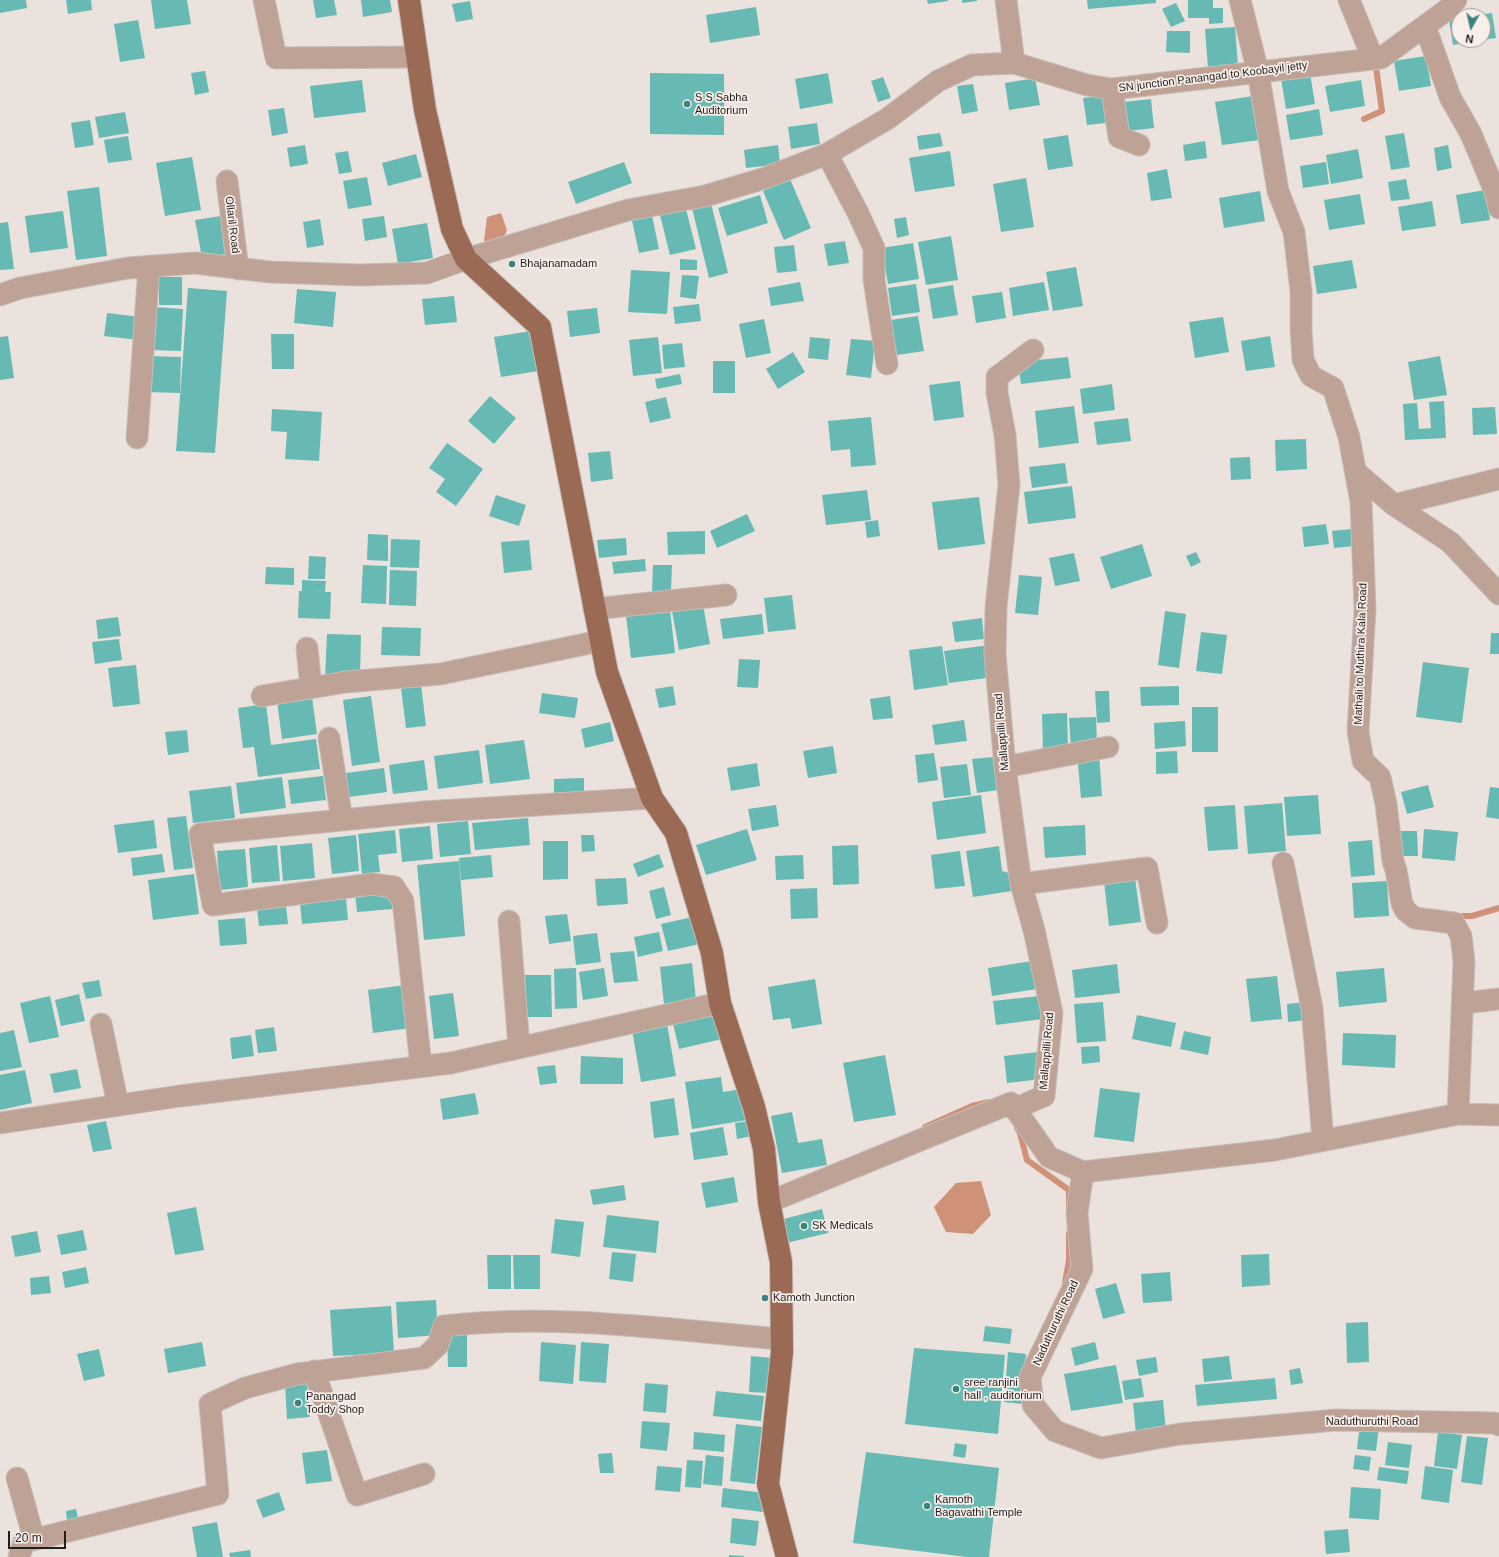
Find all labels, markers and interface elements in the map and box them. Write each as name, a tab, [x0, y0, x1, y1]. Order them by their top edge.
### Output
north arrow	[1451, 8, 1491, 48]
text: N	[1465, 32, 1474, 45]
street label: SN junction Panangad to Koobayil jetty	[1118, 59, 1308, 95]
place label: S S Sabha Auditorium	[695, 91, 748, 117]
marker: S S Sabha Auditorium	[682, 99, 692, 109]
street label: Ollaril Road	[222, 196, 242, 254]
place label: Bhajanamadam	[520, 257, 597, 271]
marker: Bhajanamadam	[507, 259, 517, 269]
street label: Mathali to Muthira Kala Road	[1352, 583, 1370, 725]
street label: Mallappilli Road	[992, 693, 1012, 771]
street label: Mallappilli Road	[1037, 1012, 1057, 1090]
place label: SK Medicals	[812, 1219, 873, 1233]
marker: SK Medicals	[799, 1221, 809, 1231]
street label: Naduthuruthi Road	[1031, 1278, 1081, 1368]
place label: Kamoth Junction	[773, 1291, 855, 1305]
marker: Kamoth Junction	[760, 1293, 770, 1303]
place label: sree ranjini hall , auditorium	[964, 1376, 1042, 1402]
marker: sree ranjini hall , auditorium	[951, 1384, 961, 1394]
place label: Panangad Toddy Shop	[306, 1390, 364, 1416]
marker: Panangad Toddy Shop	[293, 1398, 303, 1408]
street label: Naduthuruthi Road	[1326, 1415, 1418, 1429]
place label: Kamoth Bagavathi Temple	[935, 1493, 1022, 1519]
marker: Kamoth Bagavathi Temple	[922, 1501, 932, 1511]
scale bar	[10, 1523, 68, 1549]
text: 20 m	[15, 1531, 42, 1545]

